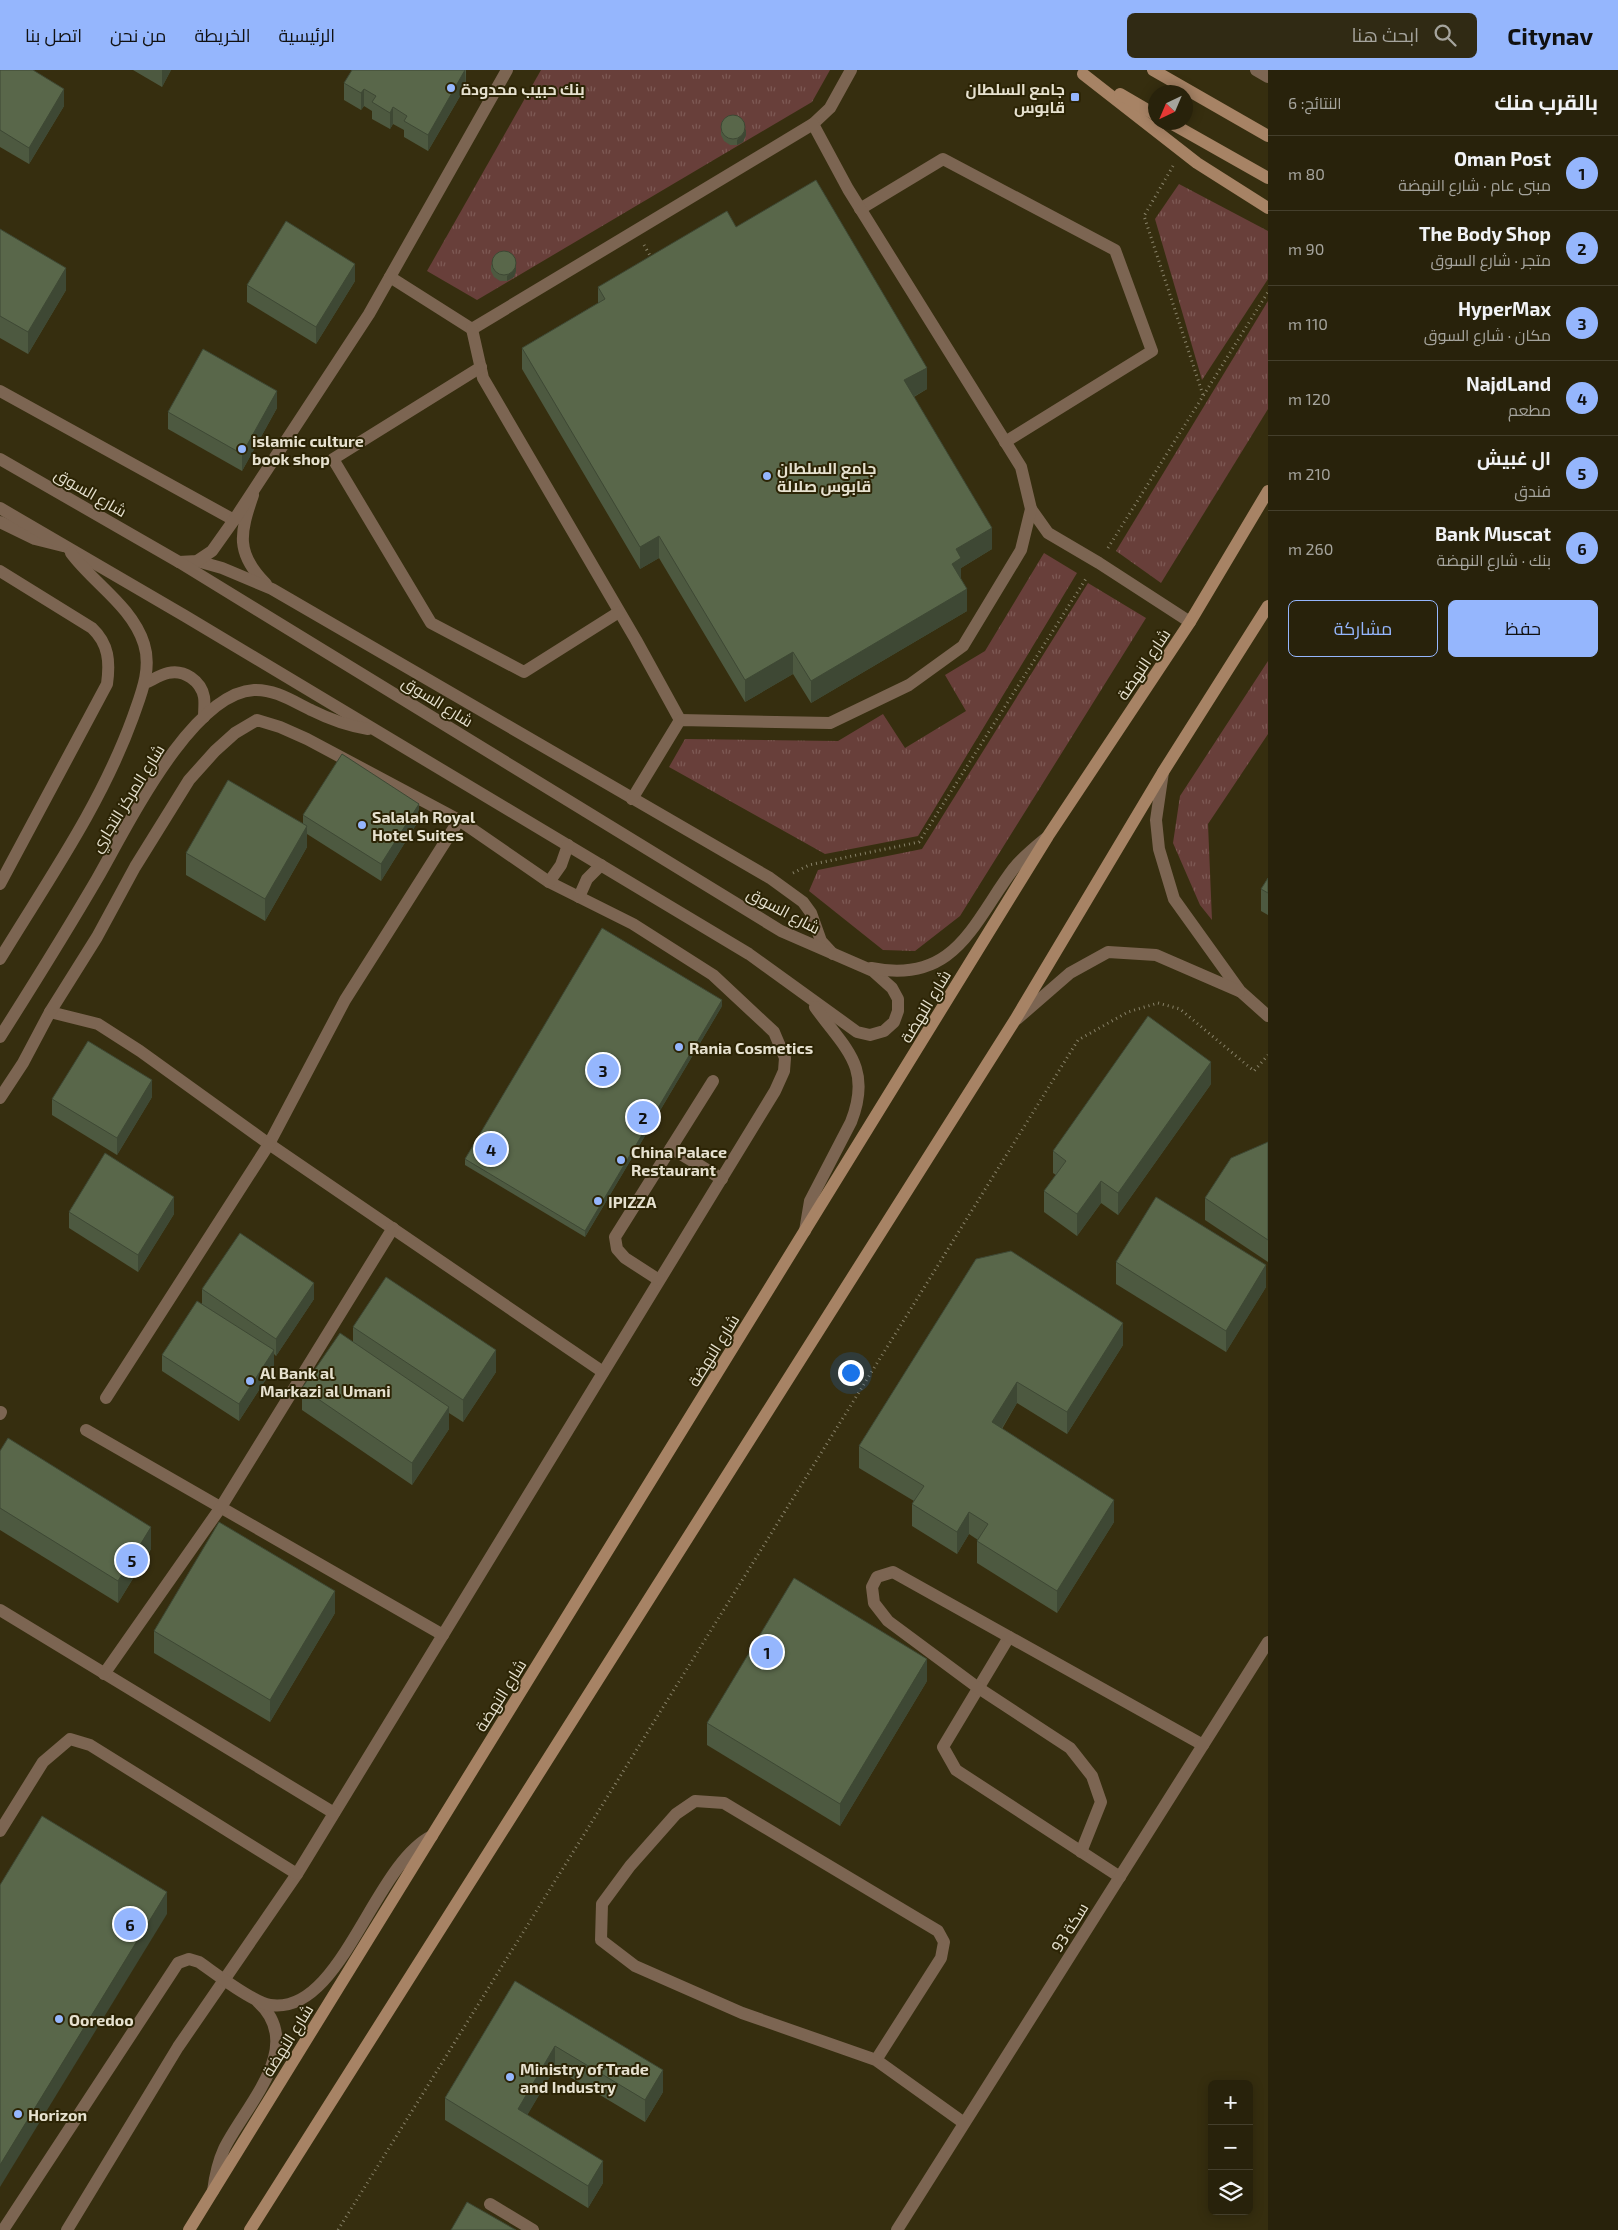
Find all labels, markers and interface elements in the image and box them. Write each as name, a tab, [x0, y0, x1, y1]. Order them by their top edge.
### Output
search box	[1127, 13, 1477, 58]
icon: search	[1431, 21, 1459, 49]
text: Citynav	[1507, 21, 1593, 50]
text: ابحث هنا	[1352, 23, 1419, 46]
text: اتصل بنا	[25, 24, 82, 46]
text: من نحن	[110, 24, 166, 46]
text: الخريطة	[194, 24, 251, 46]
text: الرئيسية	[279, 24, 335, 46]
place label: بنك حبيب محدودة	[461, 79, 585, 99]
place label: جامع السلطان قابوس	[965, 79, 1065, 117]
marker: بنك حبيب محدودة	[445, 82, 457, 94]
north arrow	[1148, 85, 1193, 130]
text: بالقرب منك	[1494, 89, 1598, 114]
marker: جامع السلطان قابوس	[1069, 91, 1081, 103]
text: النتائج: 6	[1288, 93, 1342, 112]
text: Oman Post	[1454, 147, 1551, 170]
text: 80 m	[1288, 164, 1325, 183]
text: 1	[1579, 164, 1585, 183]
text: مبنى عام · شارع النهضة	[1398, 175, 1551, 194]
text: The Body Shop	[1419, 222, 1551, 245]
text: 90 m	[1288, 239, 1324, 258]
text: 2	[1577, 239, 1587, 258]
text: متجر · شارع السوق	[1431, 250, 1551, 269]
text: HyperMax	[1458, 297, 1551, 320]
text: 110 m	[1288, 314, 1328, 333]
text: 3	[1577, 314, 1587, 333]
text: مكان · شارع السوق	[1424, 325, 1551, 344]
text: NajdLand	[1466, 372, 1551, 395]
text: 120 m	[1288, 389, 1331, 408]
text: 4	[1577, 389, 1587, 408]
text: مطعم	[1508, 400, 1551, 419]
place label: islamic culture book shop	[252, 431, 364, 468]
marker: islamic culture book shop	[236, 443, 248, 455]
text: ال غبيش	[1477, 446, 1551, 469]
place label: جامع السلطان قابوس صلالة	[777, 458, 877, 496]
street label: شارع السوق	[50, 464, 130, 523]
text: 210 m	[1288, 464, 1331, 483]
text: 5	[1578, 464, 1586, 483]
marker: جامع السلطان قابوس صلالة	[761, 470, 773, 482]
text: فندق	[1514, 481, 1551, 500]
text: Bank Muscat	[1435, 522, 1551, 545]
text: 260 m	[1288, 539, 1333, 558]
text: 6	[1577, 539, 1587, 558]
text: بنك · شارع النهضة	[1437, 550, 1551, 569]
button: مشاركة	[1288, 600, 1438, 657]
button: حفظ	[1448, 600, 1598, 657]
street label: شارع النهضة	[1112, 625, 1176, 705]
street label: شارع السوق	[397, 672, 477, 733]
street label: شارع المركز التجاري	[86, 741, 172, 858]
place label: Salalah Royal Hotel Suites	[372, 807, 476, 844]
marker: Salalah Royal Hotel Suites	[356, 819, 368, 831]
street label: شارع السوق	[743, 883, 824, 940]
street label: شارع النهضة	[896, 966, 957, 1047]
place label: Rania Cosmetics	[689, 1038, 813, 1057]
marker: Rania Cosmetics	[673, 1041, 685, 1053]
pin: 3	[587, 1051, 619, 1089]
pin: 2	[627, 1098, 659, 1136]
pin: 4	[475, 1130, 507, 1168]
place label: China Palace Restaurant	[631, 1142, 727, 1179]
marker: China Palace Restaurant	[615, 1154, 627, 1166]
place label: IPIZZA	[608, 1192, 657, 1211]
marker: IPIZZA	[592, 1195, 604, 1207]
street label: شارع النهضة	[683, 1310, 745, 1391]
your location	[838, 1360, 864, 1386]
place label: Al Bank al Markazi al Umani	[260, 1363, 391, 1400]
marker: Al Bank al Markazi al Umani	[244, 1375, 256, 1387]
pin: 5	[116, 1541, 148, 1579]
pin: 1	[751, 1633, 783, 1671]
street label: شارع النهضة	[470, 1655, 532, 1736]
street label: سكة 93	[1046, 1899, 1092, 1955]
pin: 6	[114, 1905, 146, 1943]
street label: شارع النهضة	[257, 2000, 319, 2081]
place label: Ooredoo	[69, 2010, 134, 2029]
marker: Ooredoo	[53, 2013, 65, 2025]
place label: Ministry of Trade and Industry	[520, 2059, 649, 2097]
marker: Ministry of Trade and Industry	[504, 2071, 516, 2083]
map controls	[1208, 2080, 1253, 2215]
button: +	[1208, 2080, 1253, 2125]
place label: Horizon	[28, 2105, 87, 2124]
marker: Horizon	[12, 2108, 24, 2120]
button: −	[1208, 2125, 1253, 2170]
button: layers	[1208, 2170, 1253, 2215]

